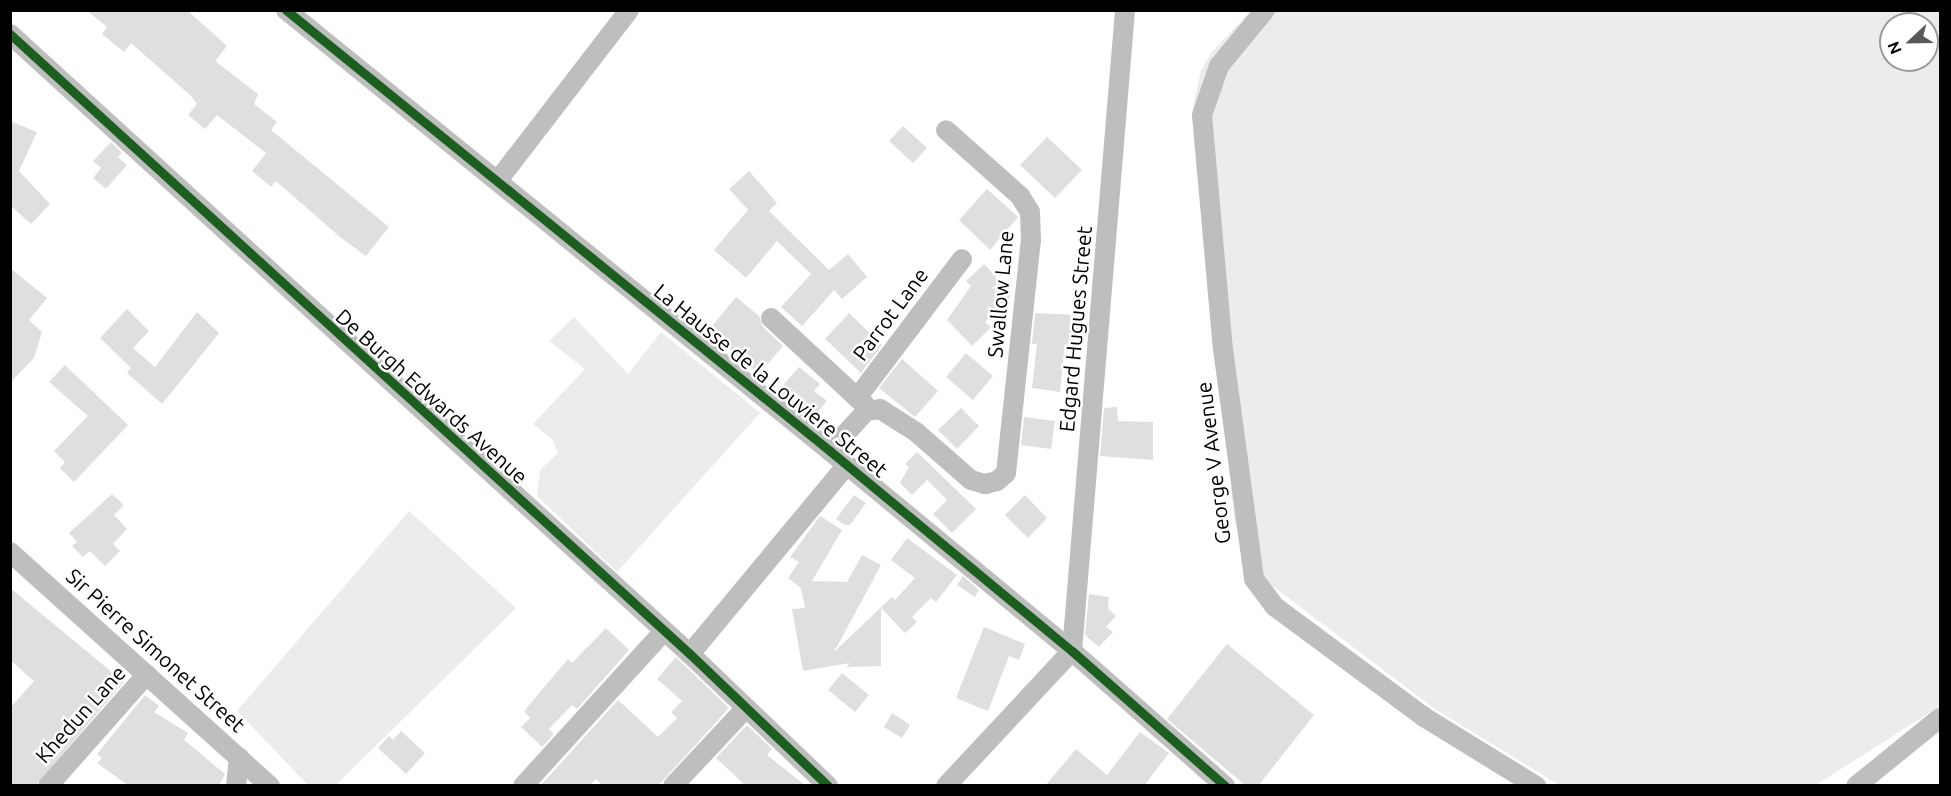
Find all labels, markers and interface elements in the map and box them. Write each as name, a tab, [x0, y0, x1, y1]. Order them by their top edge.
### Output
north arrow	[1879, 12, 1939, 72]
text: N	[1884, 39, 1905, 57]
street label: Edgard Hugues Street	[1053, 225, 1097, 433]
street label: Swallow Lane	[982, 229, 1018, 359]
street label: Parrot Lane	[847, 263, 933, 365]
street label: La Hausse de la Louviere Street	[649, 278, 893, 482]
street label: De Burgh Edwards Avenue	[331, 303, 533, 489]
street label: George V Avenue	[1191, 381, 1235, 545]
street label: Sir Pierre Simonet Street	[61, 563, 251, 737]
street label: Khedun Lane	[30, 660, 130, 768]

